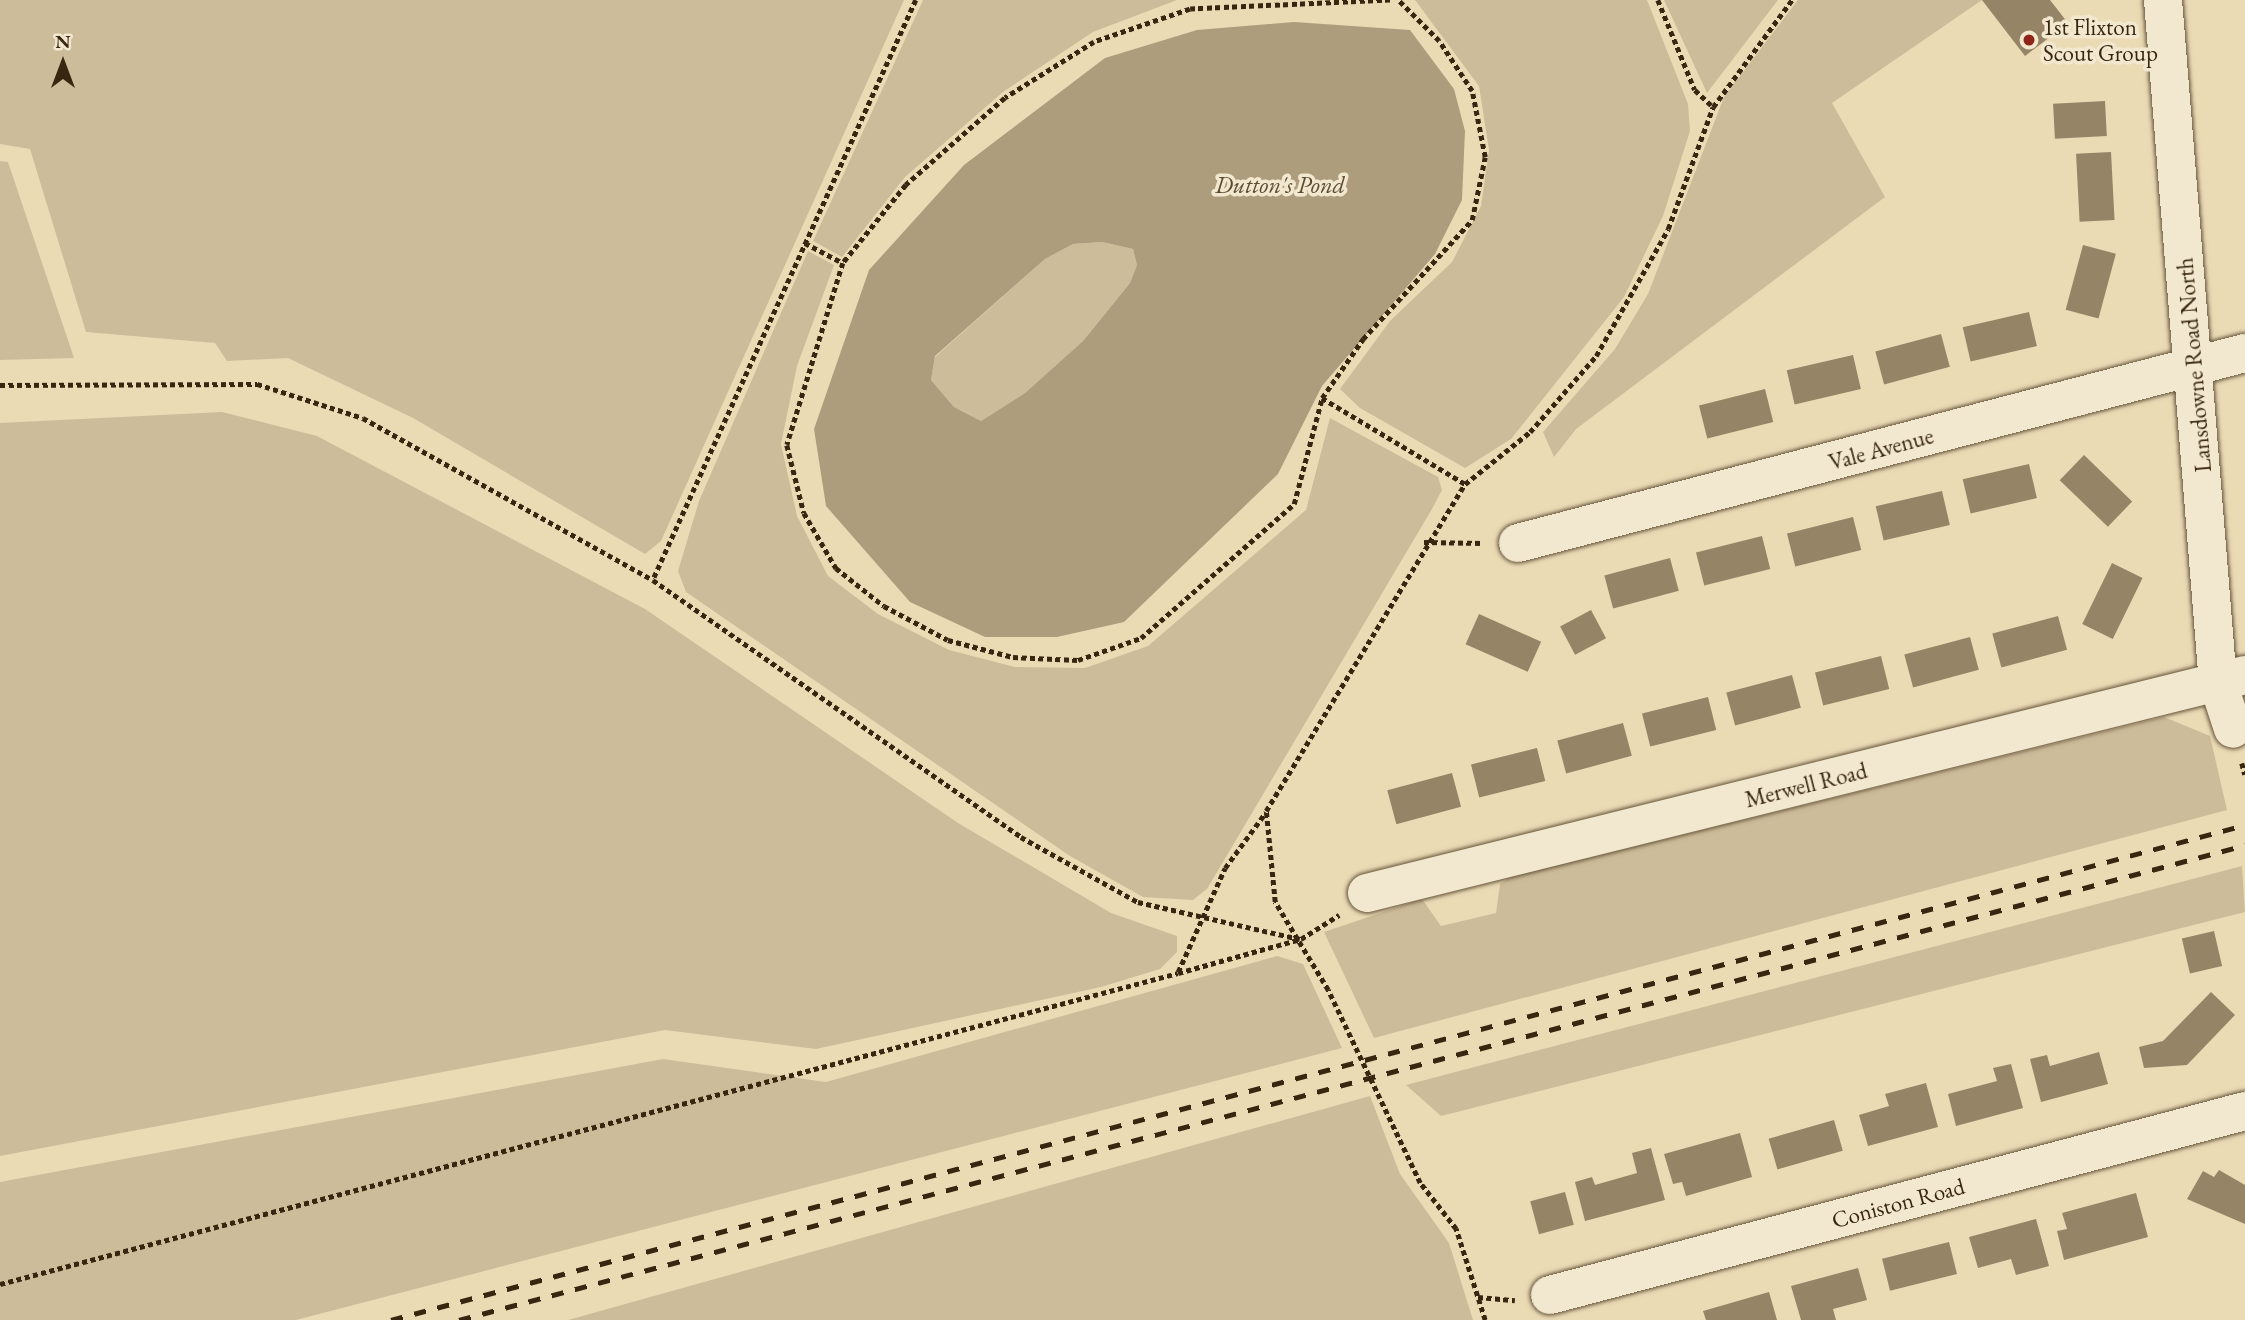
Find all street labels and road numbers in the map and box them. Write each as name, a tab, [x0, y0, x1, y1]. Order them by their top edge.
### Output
street label: Lansdowne Road North	[2171, 256, 2217, 474]
street label: Vale Avenue	[1826, 422, 1936, 476]
street label: Merwell Road	[1742, 757, 1870, 813]
street label: Coniston Road	[1829, 1172, 1967, 1234]

